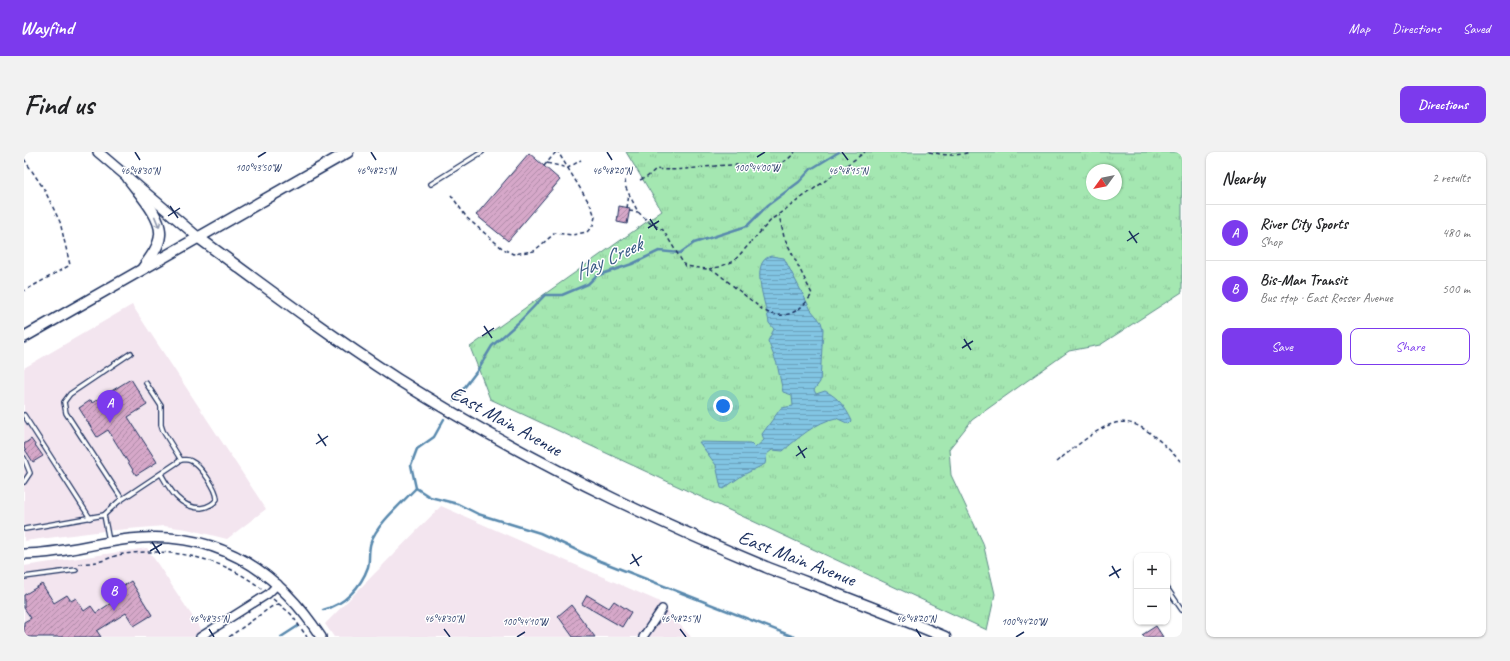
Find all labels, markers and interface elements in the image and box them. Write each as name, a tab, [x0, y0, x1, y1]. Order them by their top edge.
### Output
text: Wayfind	[20, 16, 73, 40]
text: Map	[1349, 20, 1370, 37]
text: Directions	[1392, 20, 1441, 37]
text: Saved	[1463, 20, 1490, 37]
button: Directions	[1400, 86, 1486, 123]
text: Find us	[24, 87, 94, 122]
text: 100°43'50"W	[235, 161, 282, 174]
text: 100°44'00"W	[734, 161, 781, 174]
text: 46°48'30"N	[120, 164, 162, 177]
text: 46°48'25"N	[356, 164, 398, 177]
text: 46°48'20"N	[592, 164, 634, 177]
text: 46°48'15"N	[828, 164, 870, 177]
north arrow	[1086, 164, 1122, 200]
text: Nearby	[1222, 168, 1265, 189]
text: 2 results	[1432, 170, 1470, 186]
text: River City Sports	[1260, 215, 1348, 234]
one-way arrow	[154, 216, 161, 228]
text: A	[1232, 225, 1238, 241]
text: 480 m	[1442, 225, 1470, 241]
water label: Hay Creek	[570, 229, 650, 285]
text: Shop	[1260, 234, 1282, 250]
text: Bis-Man Transit	[1260, 271, 1347, 290]
text: B	[1232, 281, 1238, 297]
text: 500 m	[1442, 281, 1470, 297]
text: Bus stop · East Rosser Avenue	[1260, 290, 1393, 306]
button: Save	[1222, 328, 1342, 365]
button: Share	[1350, 328, 1470, 365]
street label: East Main Avenue	[446, 380, 567, 463]
pin: A	[97, 390, 123, 423]
your location	[713, 396, 733, 416]
street label: East Main Avenue	[735, 524, 861, 592]
map controls	[1134, 553, 1170, 625]
button: +	[1134, 553, 1170, 589]
pin: B	[101, 578, 127, 611]
button: −	[1134, 589, 1170, 625]
text: 46°48'35"N	[189, 612, 231, 625]
text: 46°48'30"N	[424, 612, 466, 625]
text: 46°48'25"N	[660, 612, 702, 625]
text: 46°48'20"N	[896, 612, 938, 625]
text: 100°44'10"W	[502, 615, 549, 628]
text: 100°44'20"W	[1001, 615, 1048, 628]

